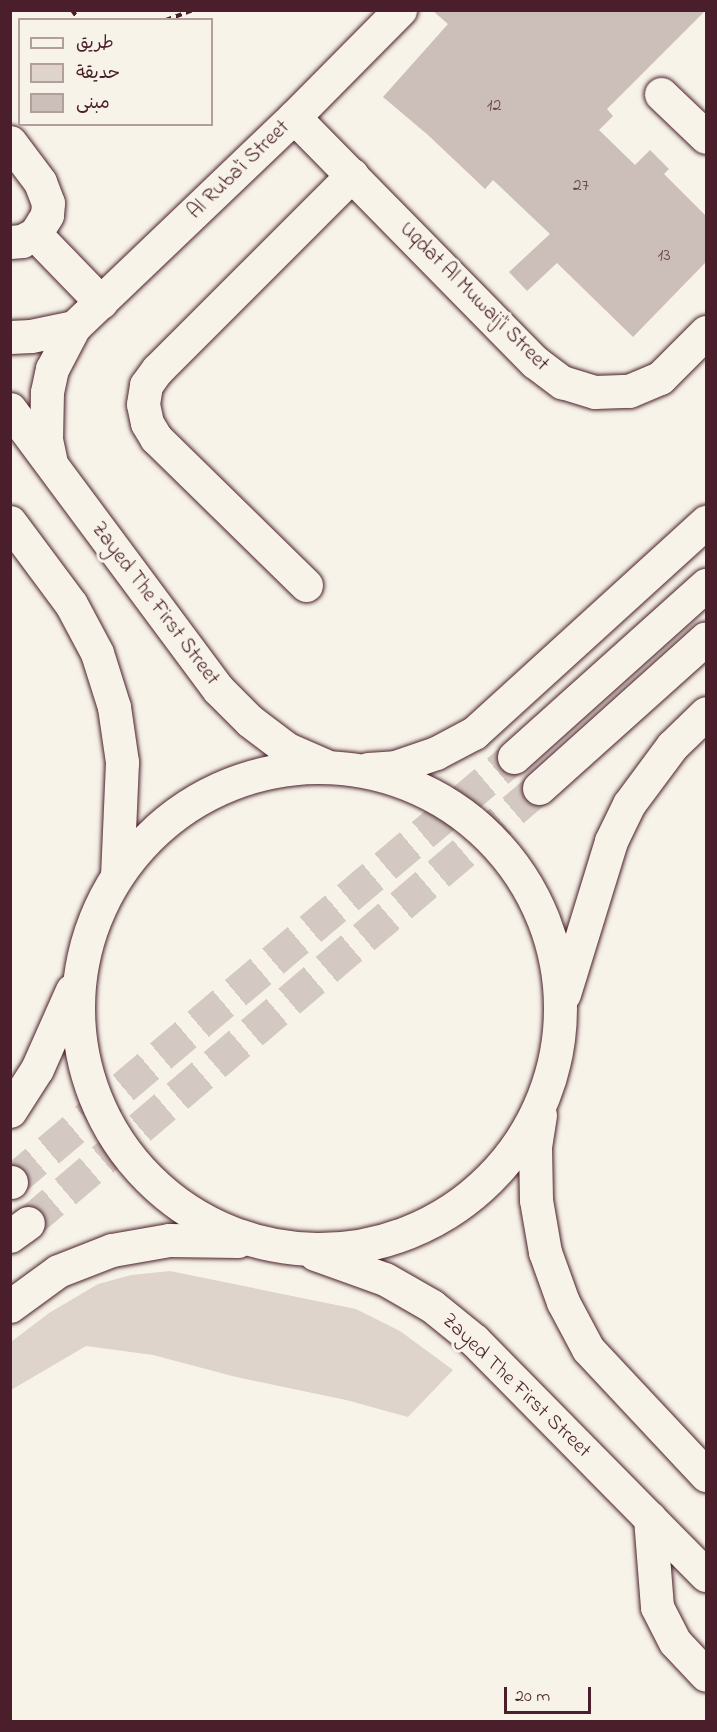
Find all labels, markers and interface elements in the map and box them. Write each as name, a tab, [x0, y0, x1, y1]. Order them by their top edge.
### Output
legend	[18, 18, 213, 126]
text: طريق	[76, 31, 114, 57]
text: حديقة	[76, 61, 120, 87]
text: مبنى	[76, 91, 110, 117]
house number: 12	[487, 95, 501, 117]
street label: Al Ruba'i Street	[183, 115, 295, 225]
house number: 27	[573, 175, 589, 197]
street label: Uqdat Al Muwaij'i Street	[394, 217, 554, 377]
house number: 13	[657, 245, 671, 267]
street label: Zayed The First Street	[85, 517, 225, 691]
street label: Zayed The First Street	[436, 1308, 596, 1464]
scale bar	[507, 1675, 594, 1713]
text: 20 m	[515, 1684, 550, 1710]

